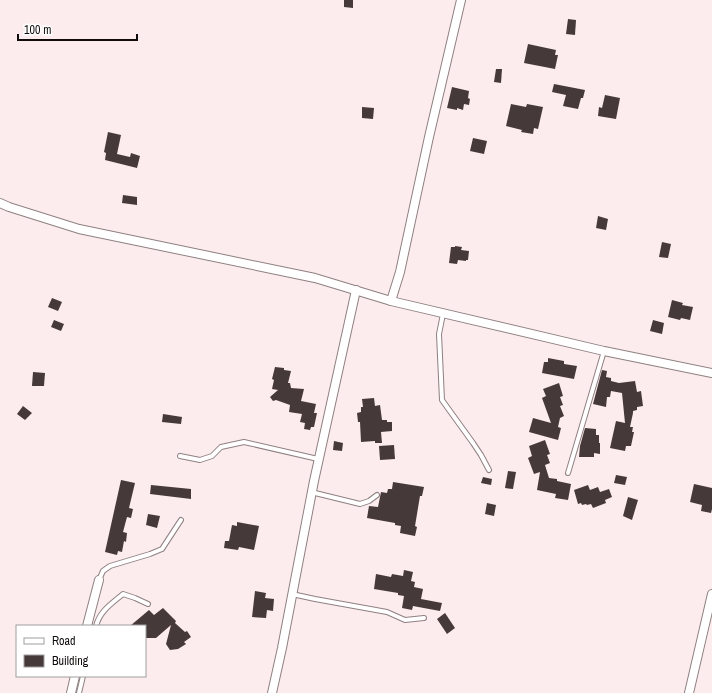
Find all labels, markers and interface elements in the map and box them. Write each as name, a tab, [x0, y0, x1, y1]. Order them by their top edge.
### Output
scale bar	[18, 16, 137, 42]
text: 100 m	[24, 22, 51, 38]
legend	[16, 625, 146, 677]
text: Road	[52, 633, 76, 649]
text: Building	[52, 653, 89, 669]

